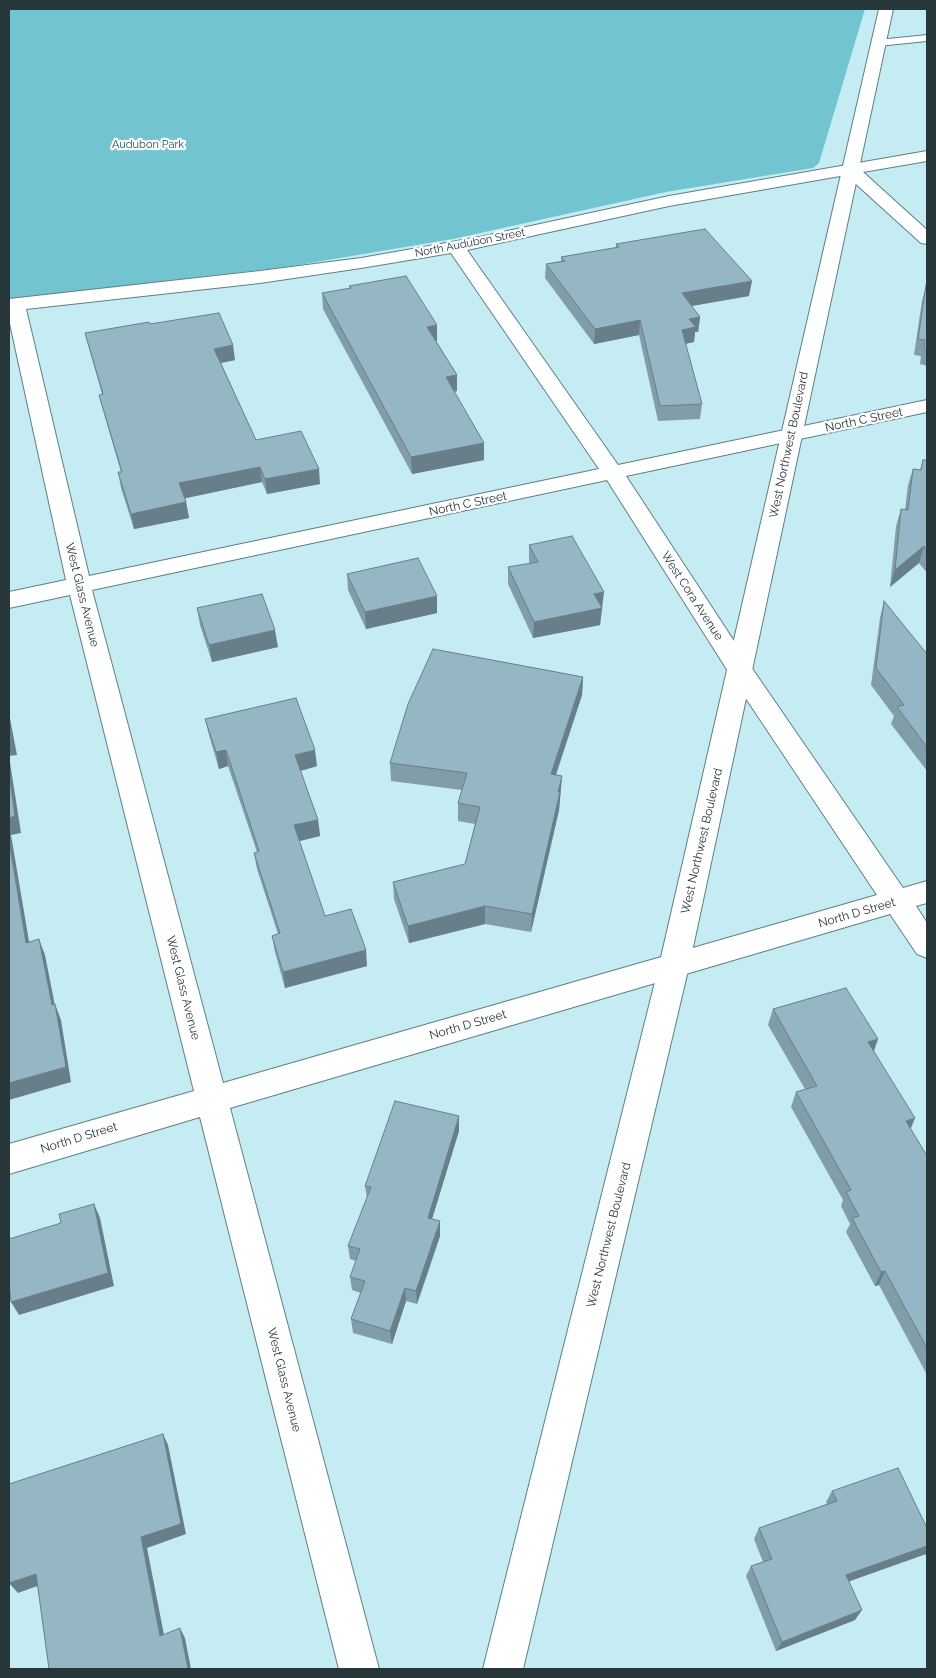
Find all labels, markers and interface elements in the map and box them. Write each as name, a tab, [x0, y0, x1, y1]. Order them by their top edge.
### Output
park label: Audubon Park	[112, 138, 184, 152]
street label: North Audubon Street	[414, 226, 526, 260]
street label: West Northwest Boulevard	[766, 371, 812, 519]
street label: North C Street	[824, 405, 904, 435]
street label: North C Street	[428, 489, 508, 519]
street label: West Glass Avenue	[62, 541, 102, 649]
street label: West Cora Avenue	[658, 549, 726, 643]
street label: West Northwest Boulevard	[678, 767, 726, 915]
street label: North D Street	[817, 895, 897, 931]
street label: West Glass Avenue	[163, 934, 203, 1042]
street label: North D Street	[428, 1007, 508, 1043]
street label: North D Street	[39, 1119, 119, 1157]
street label: West Northwest Boulevard	[584, 1161, 634, 1309]
street label: West Glass Avenue	[264, 1326, 304, 1434]

